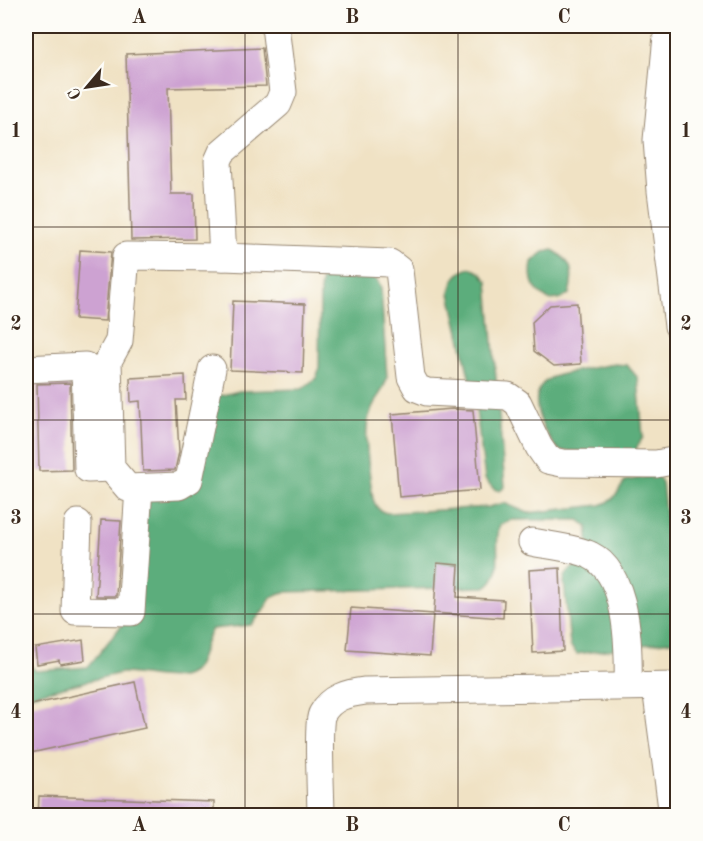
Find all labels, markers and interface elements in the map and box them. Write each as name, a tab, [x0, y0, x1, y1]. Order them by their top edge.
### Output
text: A	[131, 8, 147, 28]
text: B	[345, 8, 359, 28]
text: C	[557, 8, 571, 28]
north arrow	[57, 57, 117, 117]
text: С	[66, 85, 85, 102]
text: 1	[10, 122, 22, 142]
text: 1	[680, 122, 692, 142]
text: 2	[10, 315, 22, 335]
text: 2	[680, 315, 692, 335]
text: 3	[10, 509, 22, 529]
text: 3	[680, 509, 692, 529]
text: 4	[10, 703, 22, 723]
text: 4	[680, 703, 692, 723]
text: A	[131, 816, 147, 836]
text: B	[345, 816, 359, 836]
text: C	[557, 816, 571, 836]

